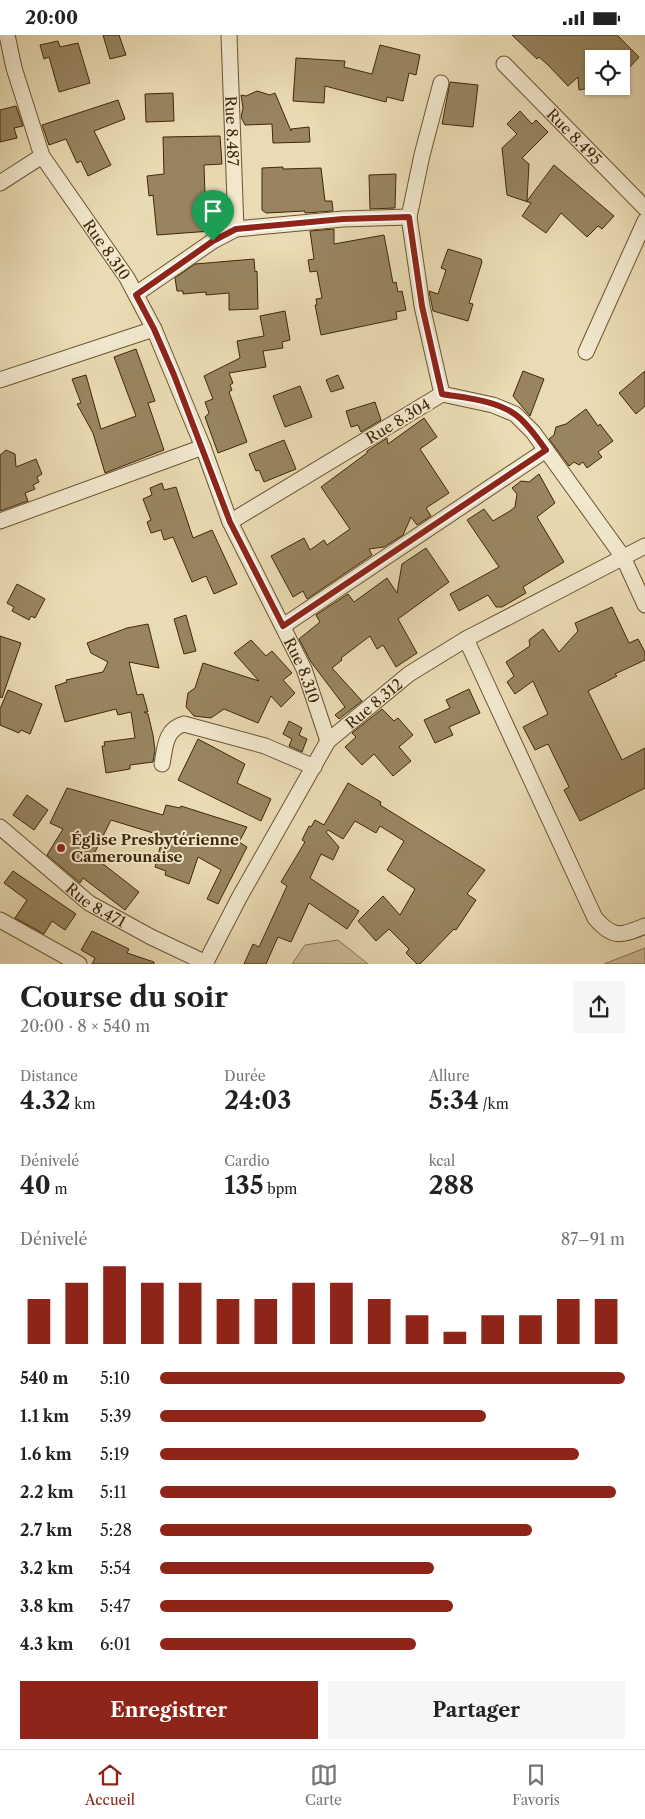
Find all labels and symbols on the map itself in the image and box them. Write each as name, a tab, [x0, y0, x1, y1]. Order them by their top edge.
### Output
street label: Rue 8.487	[222, 95, 243, 167]
street label: Rue 8.495	[543, 104, 606, 168]
pin	[192, 190, 234, 241]
street label: Rue 8.310	[79, 216, 135, 283]
street label: Rue 8.304	[362, 394, 434, 448]
street label: Rue 8.310	[280, 634, 324, 705]
street label: Rue 8.312	[341, 674, 406, 732]
place label: Église Presbytérienne Camerounaise	[71, 830, 239, 866]
marker: Église Presbytérienne Camerounaise	[55, 842, 67, 854]
street label: Rue 8.471	[62, 878, 130, 931]

